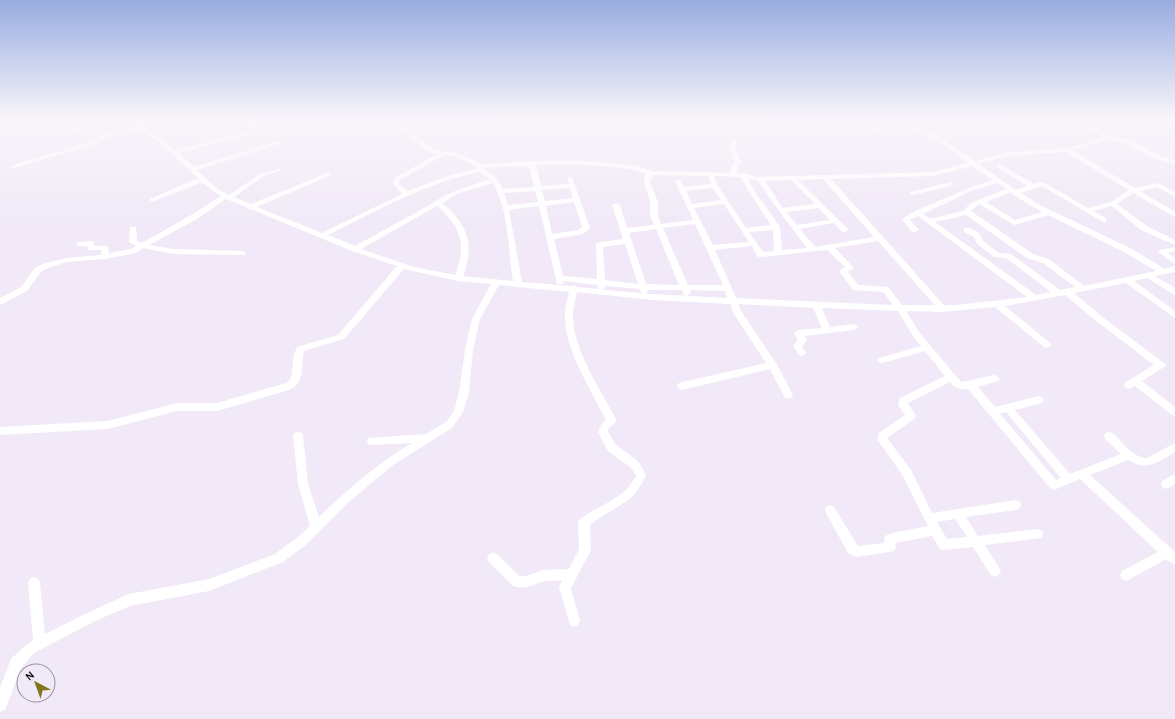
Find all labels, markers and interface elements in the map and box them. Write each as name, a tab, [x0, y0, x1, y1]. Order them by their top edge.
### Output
north arrow	[16, 663, 56, 703]
text: N	[23, 669, 36, 682]

